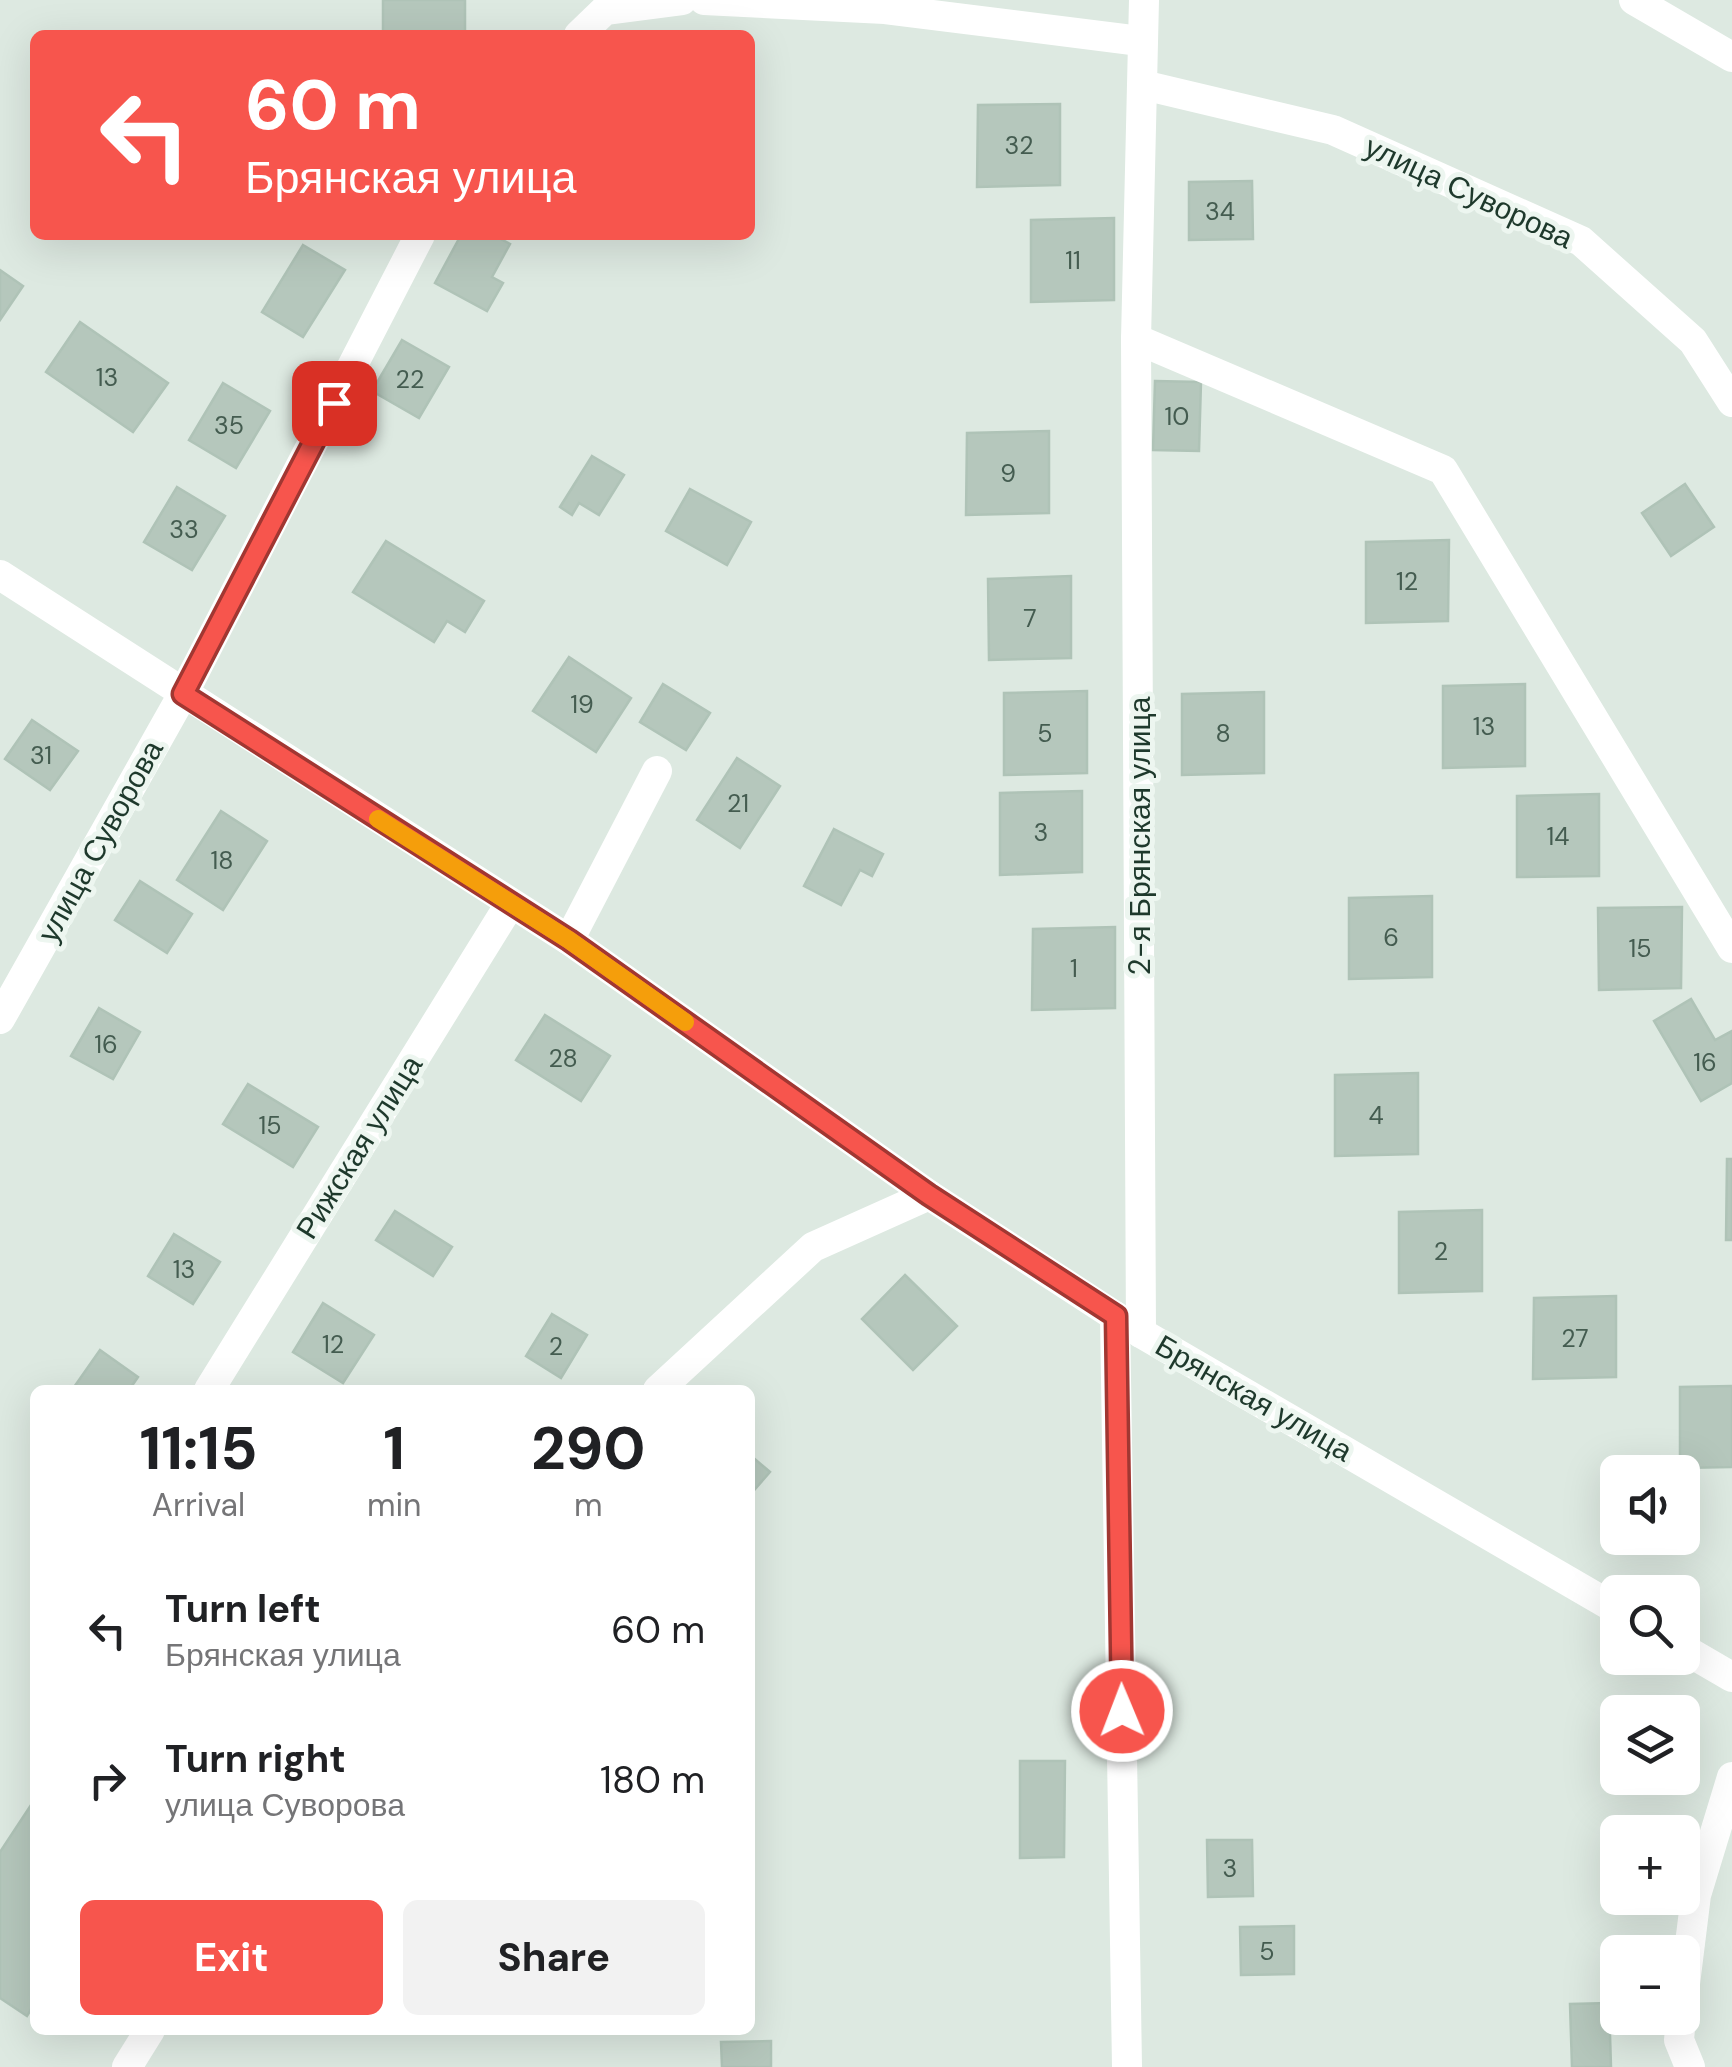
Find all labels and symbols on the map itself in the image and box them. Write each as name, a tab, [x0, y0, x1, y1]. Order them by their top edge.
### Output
street label: улица Суворова	[1359, 127, 1580, 257]
house number: 32	[1004, 129, 1034, 162]
house number: 34	[1205, 195, 1235, 228]
house number: 11	[1065, 244, 1081, 277]
house number: 13	[96, 361, 118, 394]
pin	[292, 361, 377, 446]
house number: 22	[396, 363, 424, 396]
house number: 10	[1165, 400, 1189, 433]
house number: 35	[214, 409, 244, 442]
house number: 9	[1000, 457, 1016, 490]
house number: 33	[169, 513, 199, 546]
house number: 12	[1396, 565, 1418, 598]
house number: 7	[1023, 602, 1037, 635]
house number: 19	[570, 688, 594, 721]
street label: 2-я Брянская улица	[1120, 696, 1159, 975]
house number: 13	[1473, 710, 1495, 743]
house number: 5	[1037, 717, 1053, 750]
house number: 8	[1215, 717, 1231, 750]
street label: улица Суворова	[28, 733, 172, 949]
house number: 31	[30, 739, 52, 772]
house number: 21	[727, 787, 749, 820]
house number: 3	[1034, 816, 1048, 849]
house number: 14	[1547, 820, 1569, 853]
house number: 18	[210, 844, 234, 877]
house number: 6	[1383, 921, 1399, 954]
house number: 15	[1628, 932, 1652, 965]
house number: 1	[1070, 952, 1078, 985]
house number: 16	[94, 1028, 118, 1061]
house number: 28	[548, 1042, 578, 1075]
house number: 16	[1693, 1046, 1717, 1079]
street label: Рижская улица	[287, 1048, 431, 1246]
house number: 4	[1368, 1099, 1384, 1132]
house number: 15	[258, 1109, 282, 1142]
house number: 2	[1434, 1235, 1448, 1268]
house number: 13	[173, 1253, 195, 1286]
house number: 27	[1561, 1322, 1589, 1355]
street label: Брянская улица	[1149, 1326, 1360, 1470]
house number: 12	[322, 1328, 344, 1361]
house number: 2	[549, 1330, 563, 1363]
position arrow	[1070, 1659, 1174, 1763]
house number: 3	[1223, 1852, 1237, 1885]
house number: 5	[1259, 1935, 1275, 1968]

